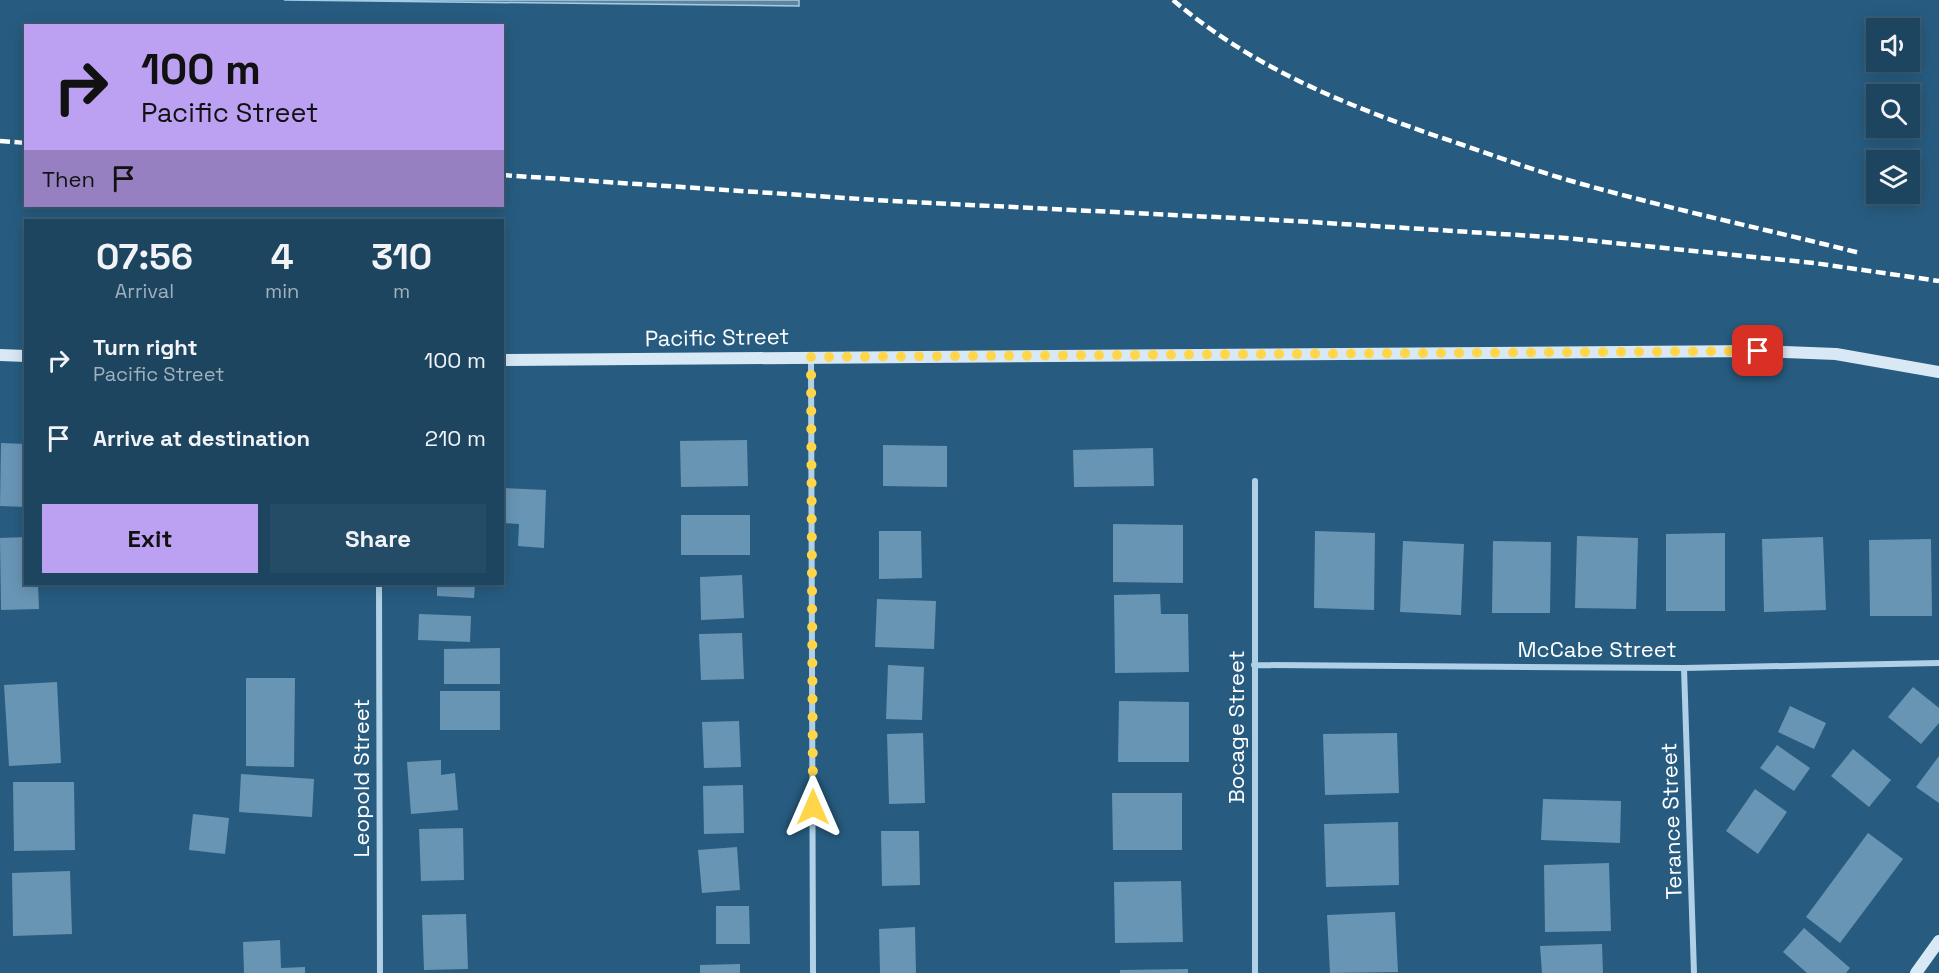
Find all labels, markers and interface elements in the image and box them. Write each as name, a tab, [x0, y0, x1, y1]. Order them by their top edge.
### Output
map controls	[1866, 18, 1920, 204]
button: sound	[1866, 18, 1920, 72]
text: 100 m	[141, 43, 261, 96]
icon: right	[42, 48, 120, 126]
button: search	[1866, 84, 1920, 138]
text: Pacific Street	[141, 95, 318, 130]
button: layers	[1866, 150, 1920, 204]
icon: arrive	[107, 162, 140, 195]
text: Then	[42, 165, 95, 193]
text: 07:56	[96, 234, 193, 280]
text: 4	[271, 234, 294, 280]
text: 310	[371, 234, 432, 280]
text: Arrival	[115, 278, 174, 304]
text: min	[265, 278, 299, 304]
text: m	[393, 278, 410, 304]
street label: Pacific Street	[645, 322, 789, 352]
pin	[1732, 325, 1783, 376]
text: Turn right	[93, 333, 198, 361]
icon: arrive	[1741, 334, 1774, 367]
icon: right	[42, 344, 75, 377]
text: 100 m	[424, 346, 486, 374]
text: Pacific Street	[93, 361, 224, 387]
icon: arrive	[42, 422, 75, 455]
text: Arrive at destination	[93, 424, 310, 452]
text: 210 m	[425, 424, 486, 452]
button: Exit	[42, 504, 258, 573]
button: Share	[270, 504, 486, 573]
street label: McCabe Street	[1517, 635, 1677, 663]
street label: Bocage Street	[1222, 650, 1250, 804]
street label: Leopold Street	[347, 699, 375, 857]
street label: Terance Street	[1654, 742, 1688, 900]
position arrow	[781, 775, 845, 839]

